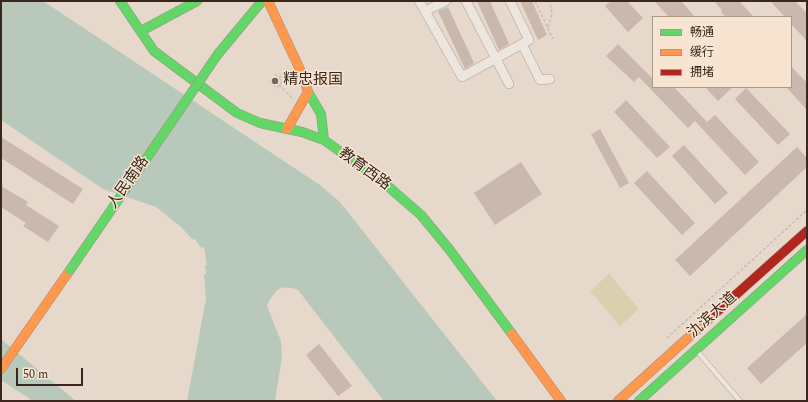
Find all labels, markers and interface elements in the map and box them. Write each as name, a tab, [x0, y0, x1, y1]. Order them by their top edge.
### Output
legend	[652, 16, 792, 88]
text: 畅通	[690, 23, 714, 42]
text: 缓行	[690, 43, 714, 62]
text: 拥堵	[690, 63, 714, 82]
place label: 精忠报国	[283, 72, 343, 90]
marker: 精忠报国	[270, 76, 280, 86]
street label: 教育西路	[334, 145, 394, 195]
street label: 人民南路	[104, 153, 154, 213]
street label: 氿滨大道	[685, 289, 741, 343]
scale bar	[18, 360, 85, 386]
text: 50 m	[23, 365, 48, 384]

